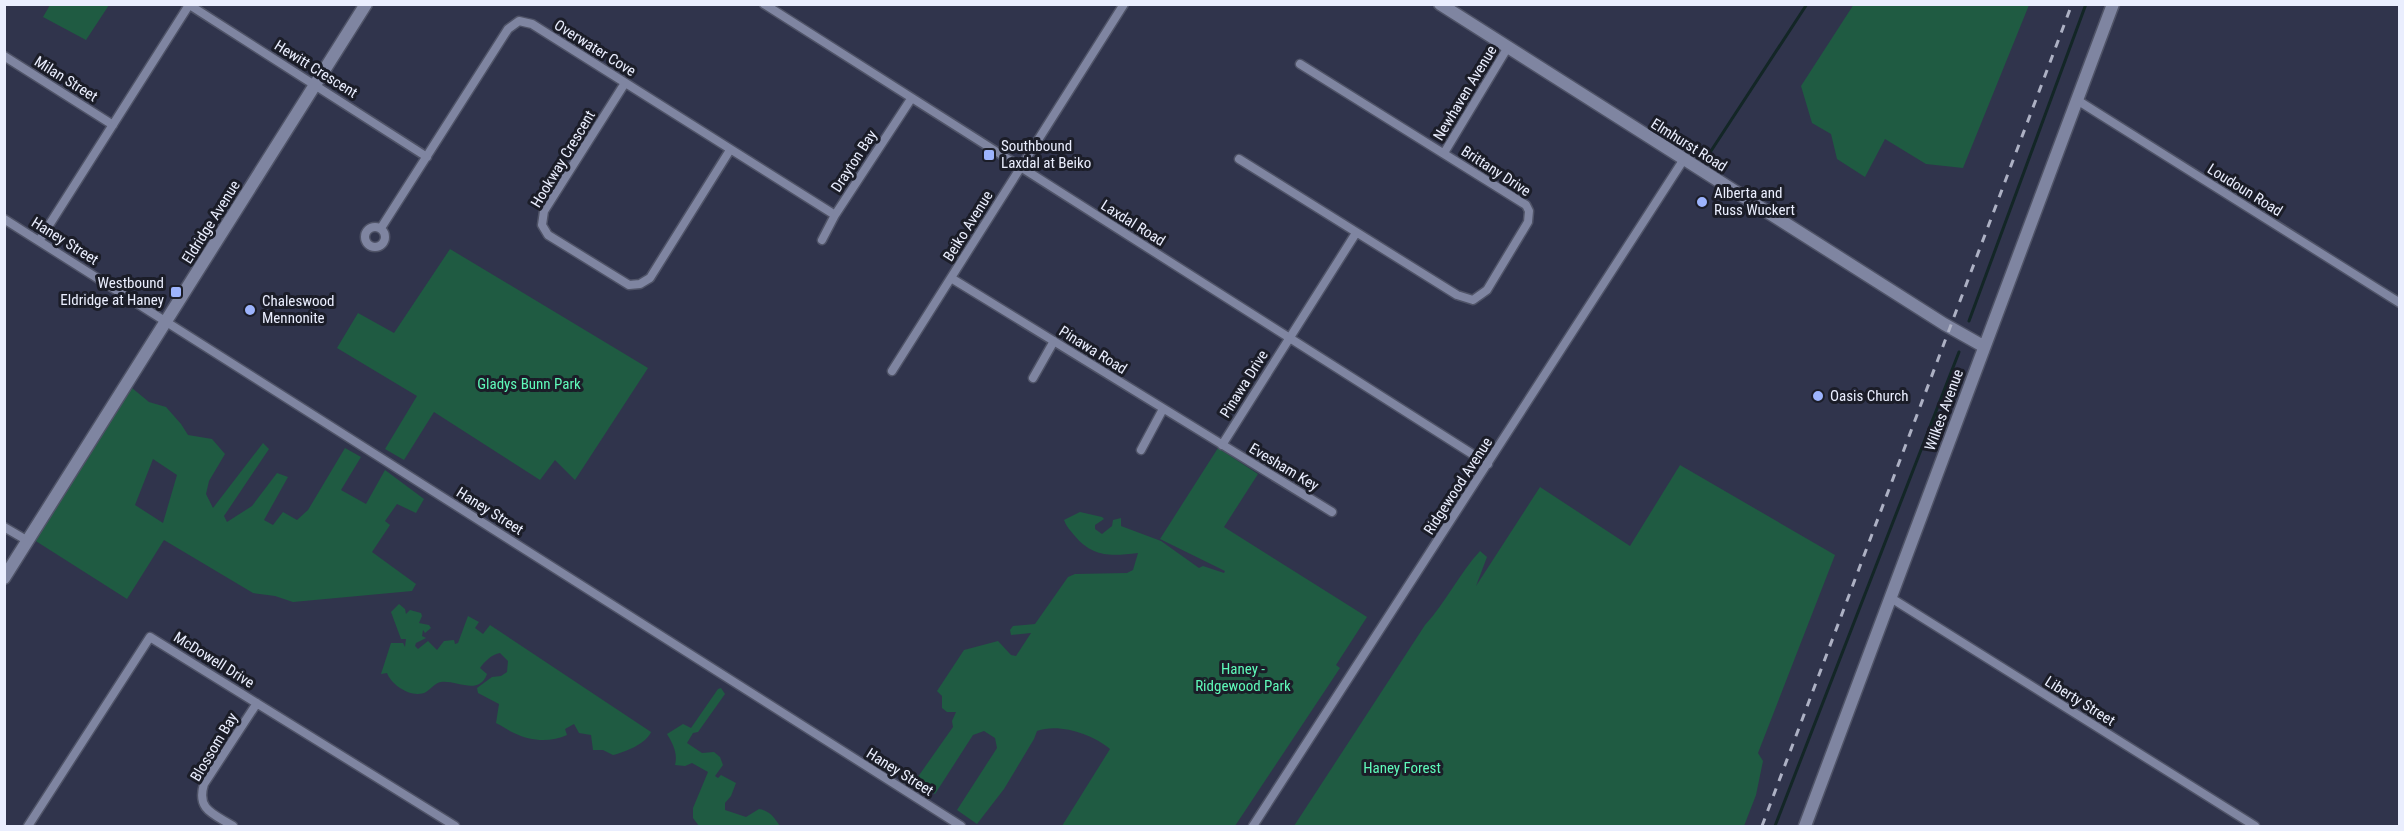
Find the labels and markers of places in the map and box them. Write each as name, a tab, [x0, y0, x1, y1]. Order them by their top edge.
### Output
place label: Southbound Laxdal at Beiko	[1001, 137, 1091, 172]
marker: Southbound Laxdal at Beiko	[982, 148, 996, 162]
place label: Alberta and Russ Wuckert	[1714, 184, 1795, 219]
marker: Alberta and Russ Wuckert	[1695, 195, 1709, 209]
place label: Westbound Eldridge at Haney	[60, 274, 164, 309]
marker: Westbound Eldridge at Haney	[169, 285, 183, 299]
place label: Chaleswood Mennonite	[262, 292, 335, 327]
marker: Chaleswood Mennonite	[243, 303, 257, 317]
place label: Oasis Church	[1830, 387, 1908, 405]
marker: Oasis Church	[1811, 389, 1825, 403]

